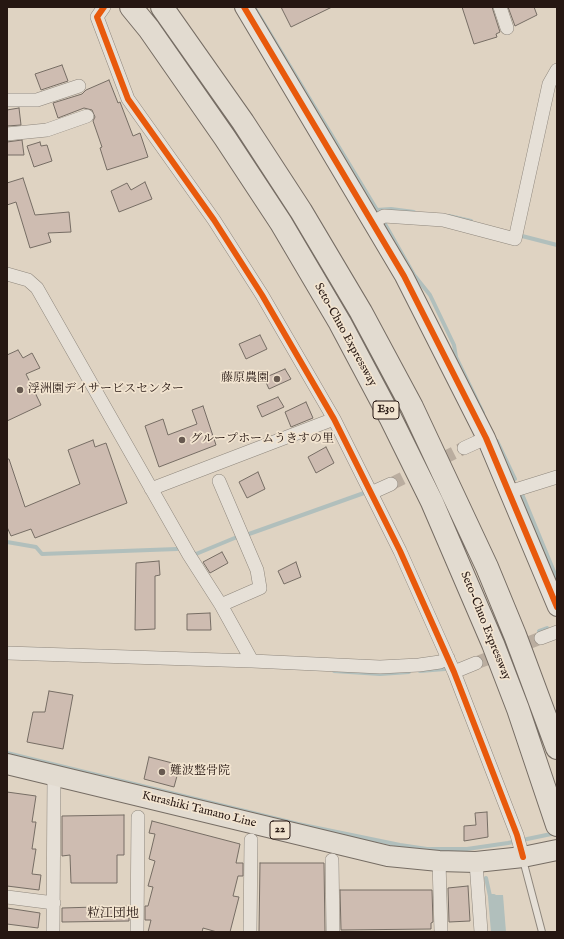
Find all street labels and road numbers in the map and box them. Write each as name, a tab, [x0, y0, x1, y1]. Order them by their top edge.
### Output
street label: Seto-Chuo Expressway	[311, 281, 379, 389]
road number: E30	[373, 401, 399, 419]
street label: Seto-Chuo Expressway	[457, 570, 513, 682]
street label: Kurashiki Tamano Line	[140, 789, 258, 831]
road number: 22	[270, 821, 290, 839]

